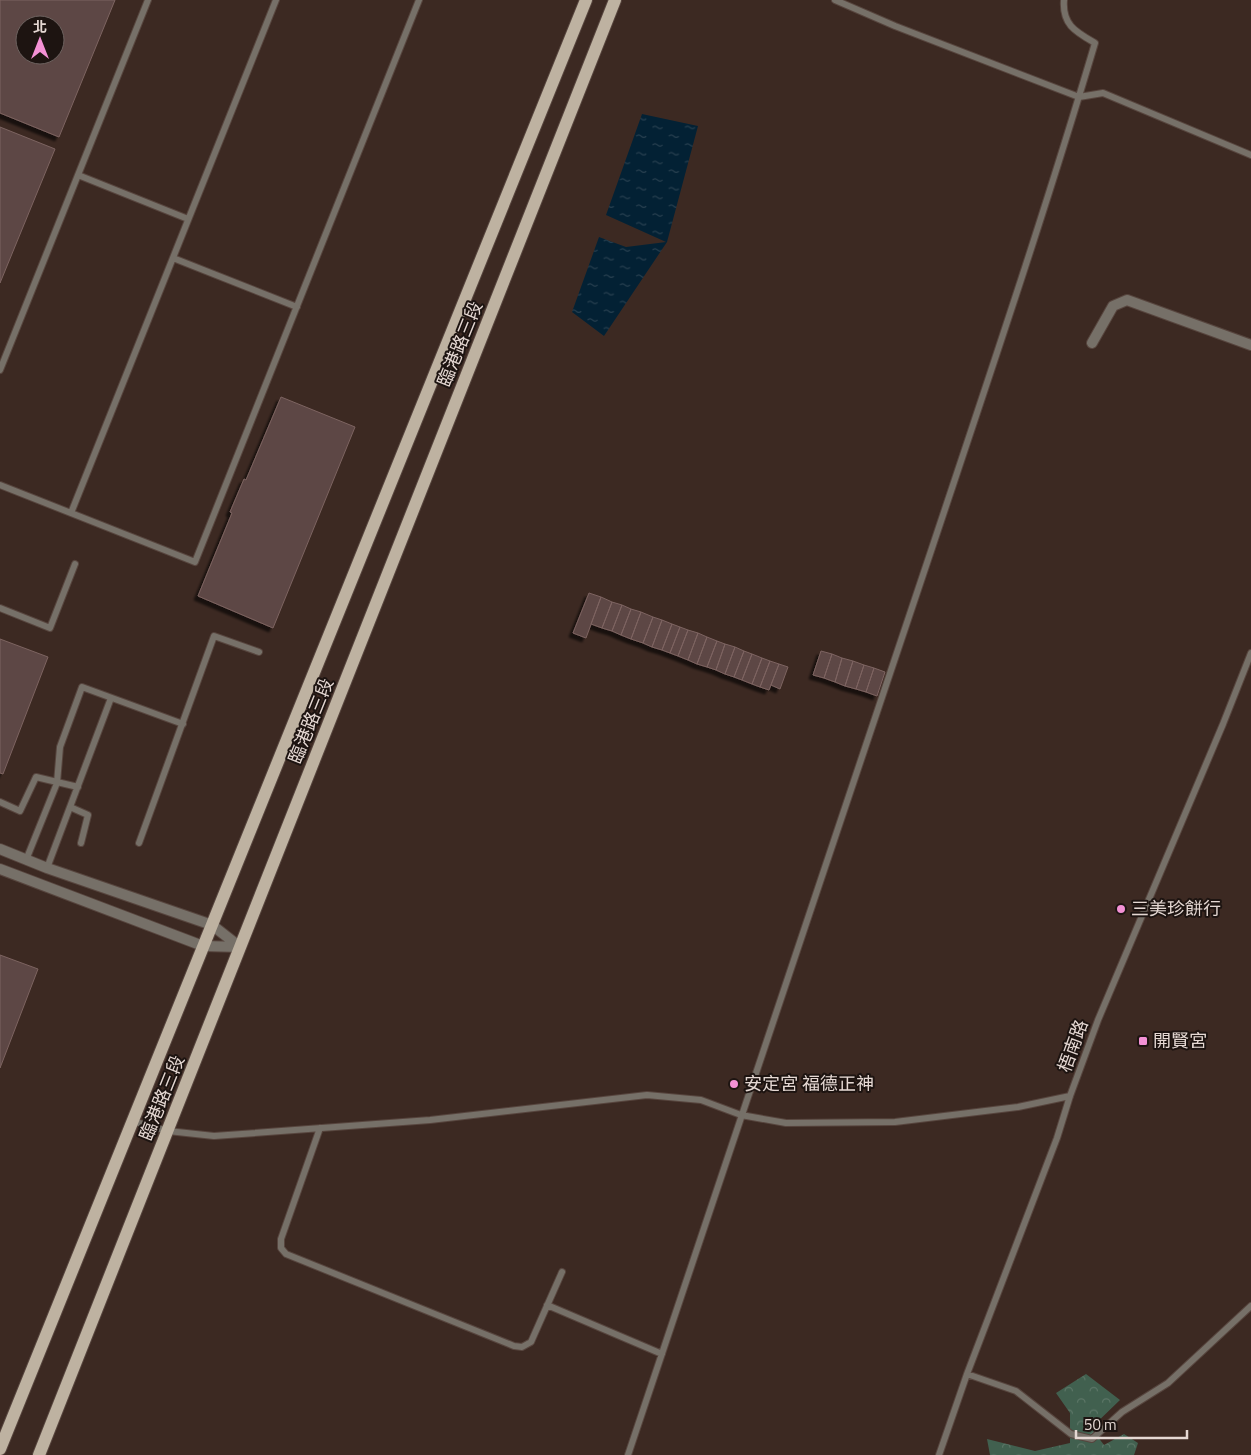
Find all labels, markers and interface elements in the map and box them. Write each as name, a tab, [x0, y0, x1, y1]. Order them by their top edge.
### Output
north arrow	[15, 15, 65, 65]
text: 北	[33, 16, 47, 37]
street label: 臨港路三段	[430, 297, 489, 391]
street label: 臨港路三段	[281, 674, 340, 768]
place label: 三美珍餅行	[1131, 895, 1221, 922]
marker: 三美珍餅行	[1115, 903, 1127, 915]
street label: 梧南路	[1051, 1016, 1094, 1076]
place label: 開賢宮	[1153, 1027, 1207, 1054]
marker: 開賢宮	[1137, 1035, 1149, 1047]
street label: 臨港路三段	[132, 1051, 191, 1145]
place label: 安定宮 福德正神	[744, 1070, 874, 1097]
marker: 安定宮 福德正神	[728, 1078, 740, 1090]
scale bar	[1076, 1408, 1187, 1440]
text: 50 m	[1084, 1413, 1117, 1436]

